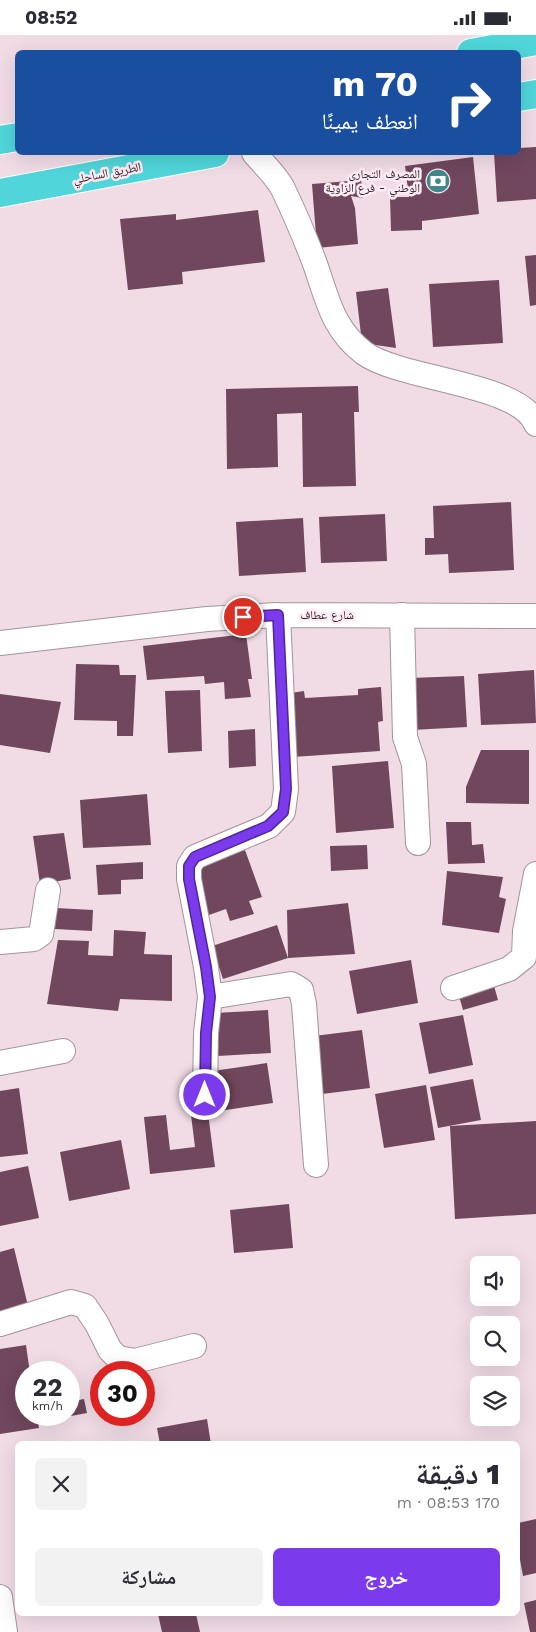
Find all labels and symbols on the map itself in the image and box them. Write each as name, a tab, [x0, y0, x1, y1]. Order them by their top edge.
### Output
street label: الطريق الساحلي	[72, 160, 143, 189]
place label: المصرف التجاري الوطني - فرع الزاوية	[326, 167, 420, 198]
bank icon: المصرف التجاري الوطني - فرع الزاوية	[425, 168, 451, 194]
pin	[222, 596, 264, 638]
street label: شارع عطاف	[300, 608, 354, 623]
position arrow	[178, 1068, 230, 1120]
speed limit sign: 30	[90, 1361, 155, 1426]

